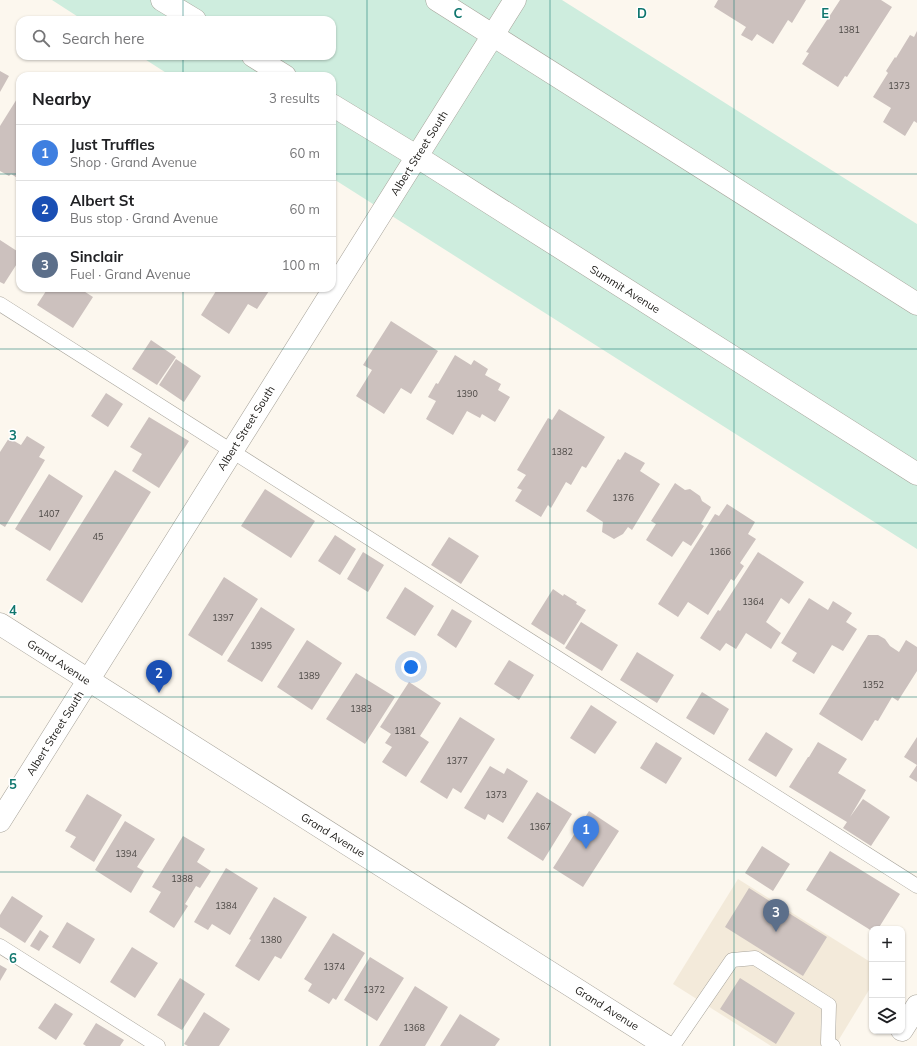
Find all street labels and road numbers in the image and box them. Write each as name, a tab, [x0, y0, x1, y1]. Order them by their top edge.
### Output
street label: Albert Street South	[387, 108, 451, 198]
street label: Summit Avenue	[587, 262, 663, 316]
street label: Albert Street South	[214, 383, 278, 473]
street label: Grand Avenue	[25, 636, 93, 688]
street label: Albert Street South	[23, 688, 87, 778]
street label: Grand Avenue	[298, 810, 368, 860]
street label: Grand Avenue	[572, 983, 642, 1033]

